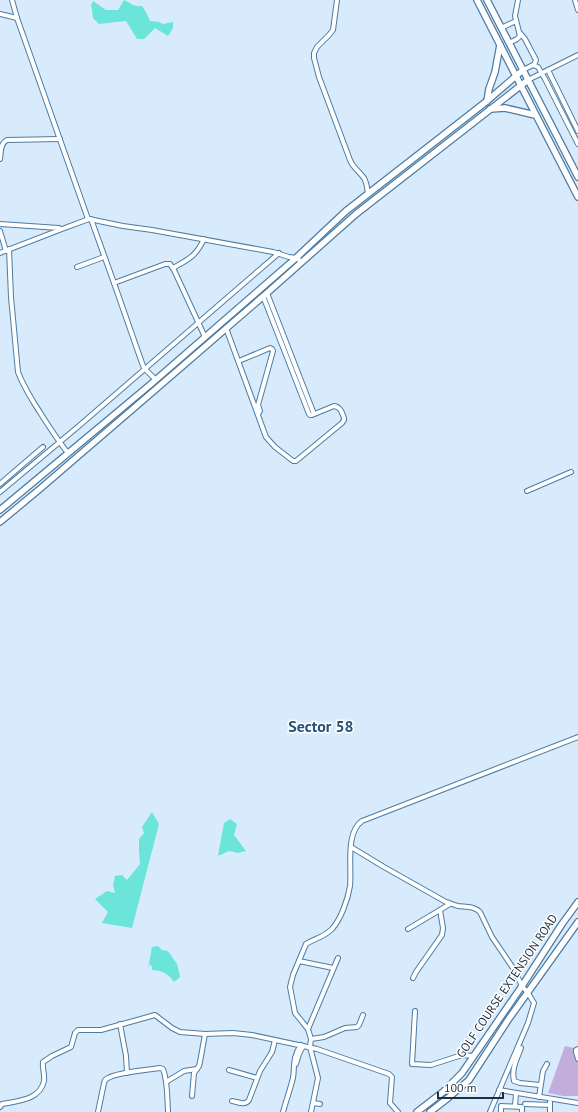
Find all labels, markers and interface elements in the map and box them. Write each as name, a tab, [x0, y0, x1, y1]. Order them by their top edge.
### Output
district label: Sector 58	[288, 716, 354, 736]
street label: GOLF COURSE EXTENSION ROAD	[453, 911, 560, 1060]
scale bar	[438, 1074, 503, 1100]
text: 100 m	[444, 1080, 477, 1095]

